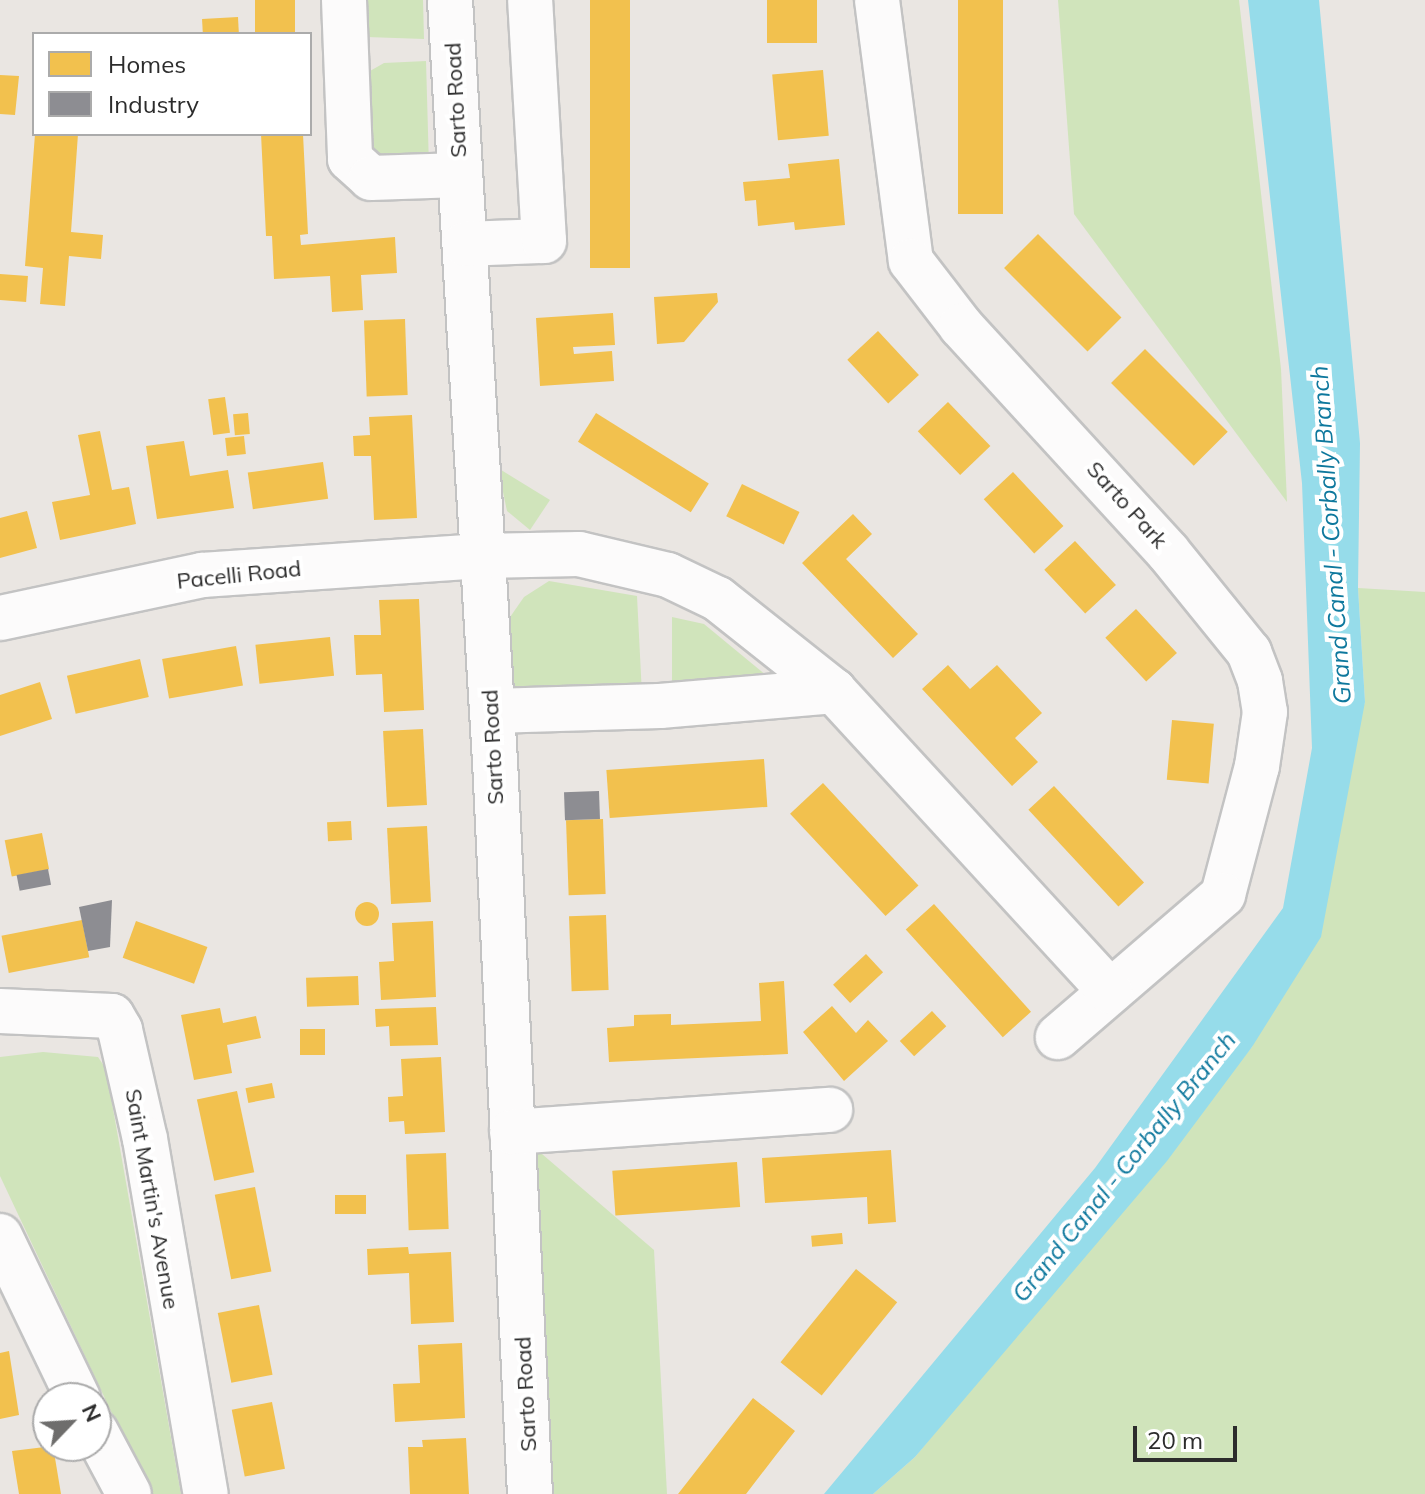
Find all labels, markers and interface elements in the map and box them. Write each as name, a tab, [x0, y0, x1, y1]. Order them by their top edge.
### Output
legend	[32, 32, 312, 136]
street label: Sarto Road	[440, 42, 472, 158]
text: Homes	[108, 49, 186, 79]
text: Industry	[108, 89, 199, 119]
water label: Grand Canal - Corbally Branch	[1305, 365, 1357, 705]
street label: Sarto Park	[1081, 456, 1173, 554]
street label: Pacelli Road	[175, 555, 303, 595]
street label: Sarto Road	[477, 689, 509, 805]
water label: Grand Canal - Corbally Branch	[1006, 1026, 1242, 1308]
street label: Saint Martin's Avenue	[120, 1087, 184, 1311]
street label: Sarto Road	[510, 1336, 542, 1452]
north arrow	[32, 1382, 112, 1462]
text: N	[76, 1399, 108, 1426]
scale bar	[1137, 1410, 1241, 1460]
text: 20 m	[1147, 1425, 1203, 1455]

